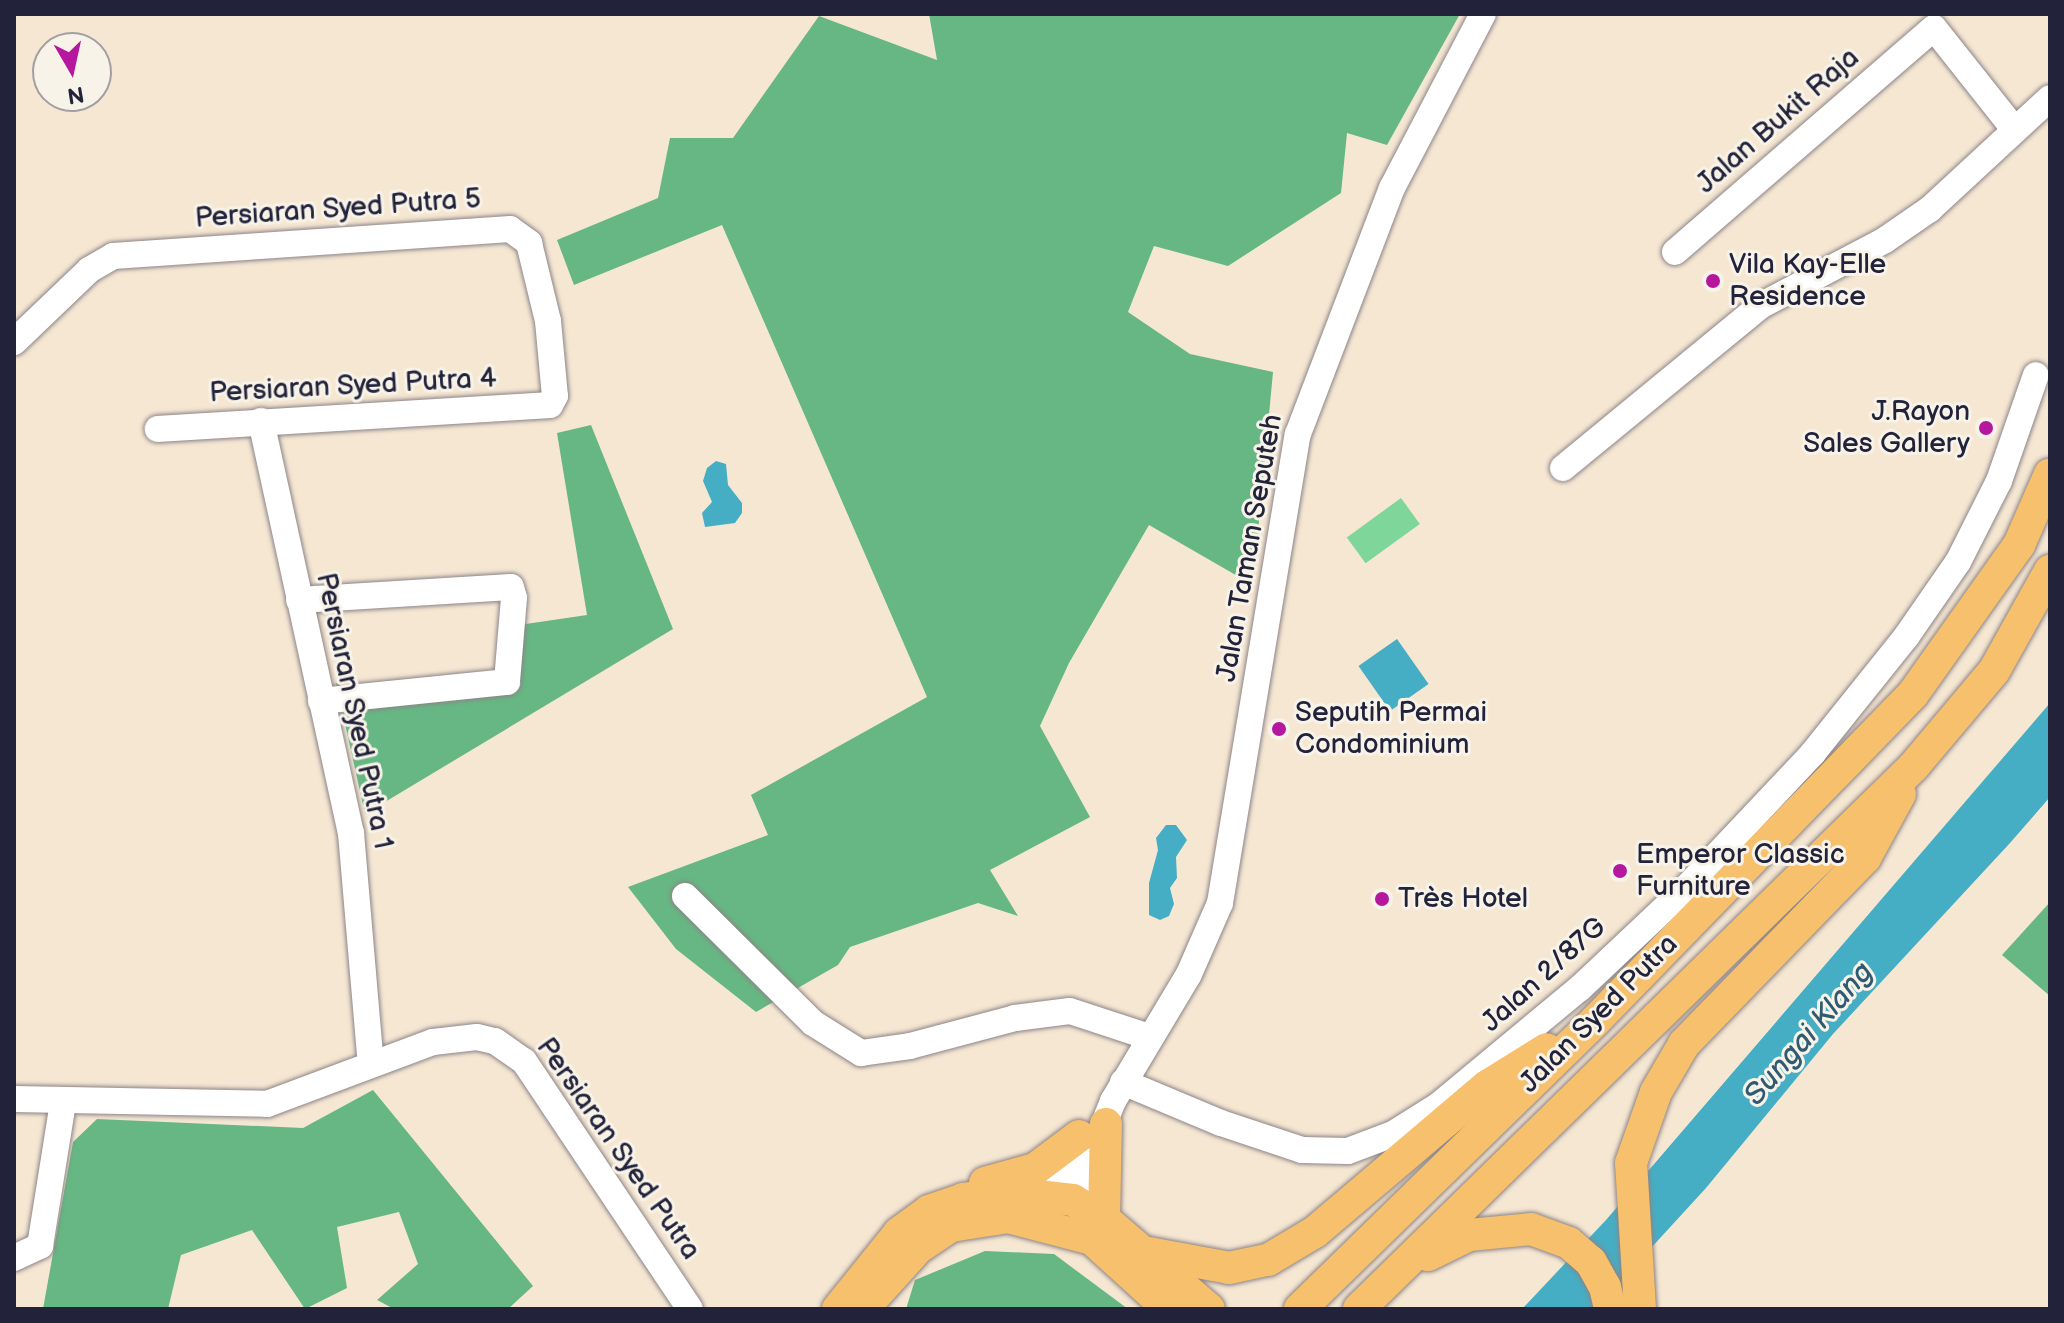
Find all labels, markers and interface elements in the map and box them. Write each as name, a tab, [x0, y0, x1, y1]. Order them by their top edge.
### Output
north arrow	[32, 32, 112, 112]
street label: Jalan Bukit Raja	[1690, 41, 1866, 201]
text: N	[65, 80, 86, 109]
street label: Persiaran Syed Putra 5	[194, 182, 482, 236]
place label: Vila Kay-Elle Residence	[1729, 248, 1886, 314]
marker: Vila Kay-Elle Residence	[1704, 272, 1722, 290]
street label: Persiaran Syed Putra 4	[208, 362, 498, 410]
place label: J.Rayon Sales Gallery	[1803, 395, 1970, 461]
street label: Jalan Taman Seputeh	[1210, 411, 1290, 685]
marker: J.Rayon Sales Gallery	[1977, 419, 1995, 437]
street label: Persiaran Syed Putra 1	[308, 570, 400, 852]
place label: Seputih Permai Condominium	[1295, 696, 1487, 762]
marker: Seputih Permai Condominium	[1270, 720, 1288, 738]
place label: Emperor Classic Furniture	[1636, 838, 1845, 904]
marker: Emperor Classic Furniture	[1611, 862, 1629, 880]
place label: Très Hotel	[1398, 882, 1528, 916]
marker: Très Hotel	[1373, 890, 1391, 908]
street label: Jalan 2/87G	[1475, 911, 1613, 1039]
street label: Jalan Syed Putra	[1513, 928, 1685, 1100]
water label: Sungai Klang	[1737, 955, 1881, 1113]
street label: Persiaran Syed Putra	[529, 1031, 707, 1267]

